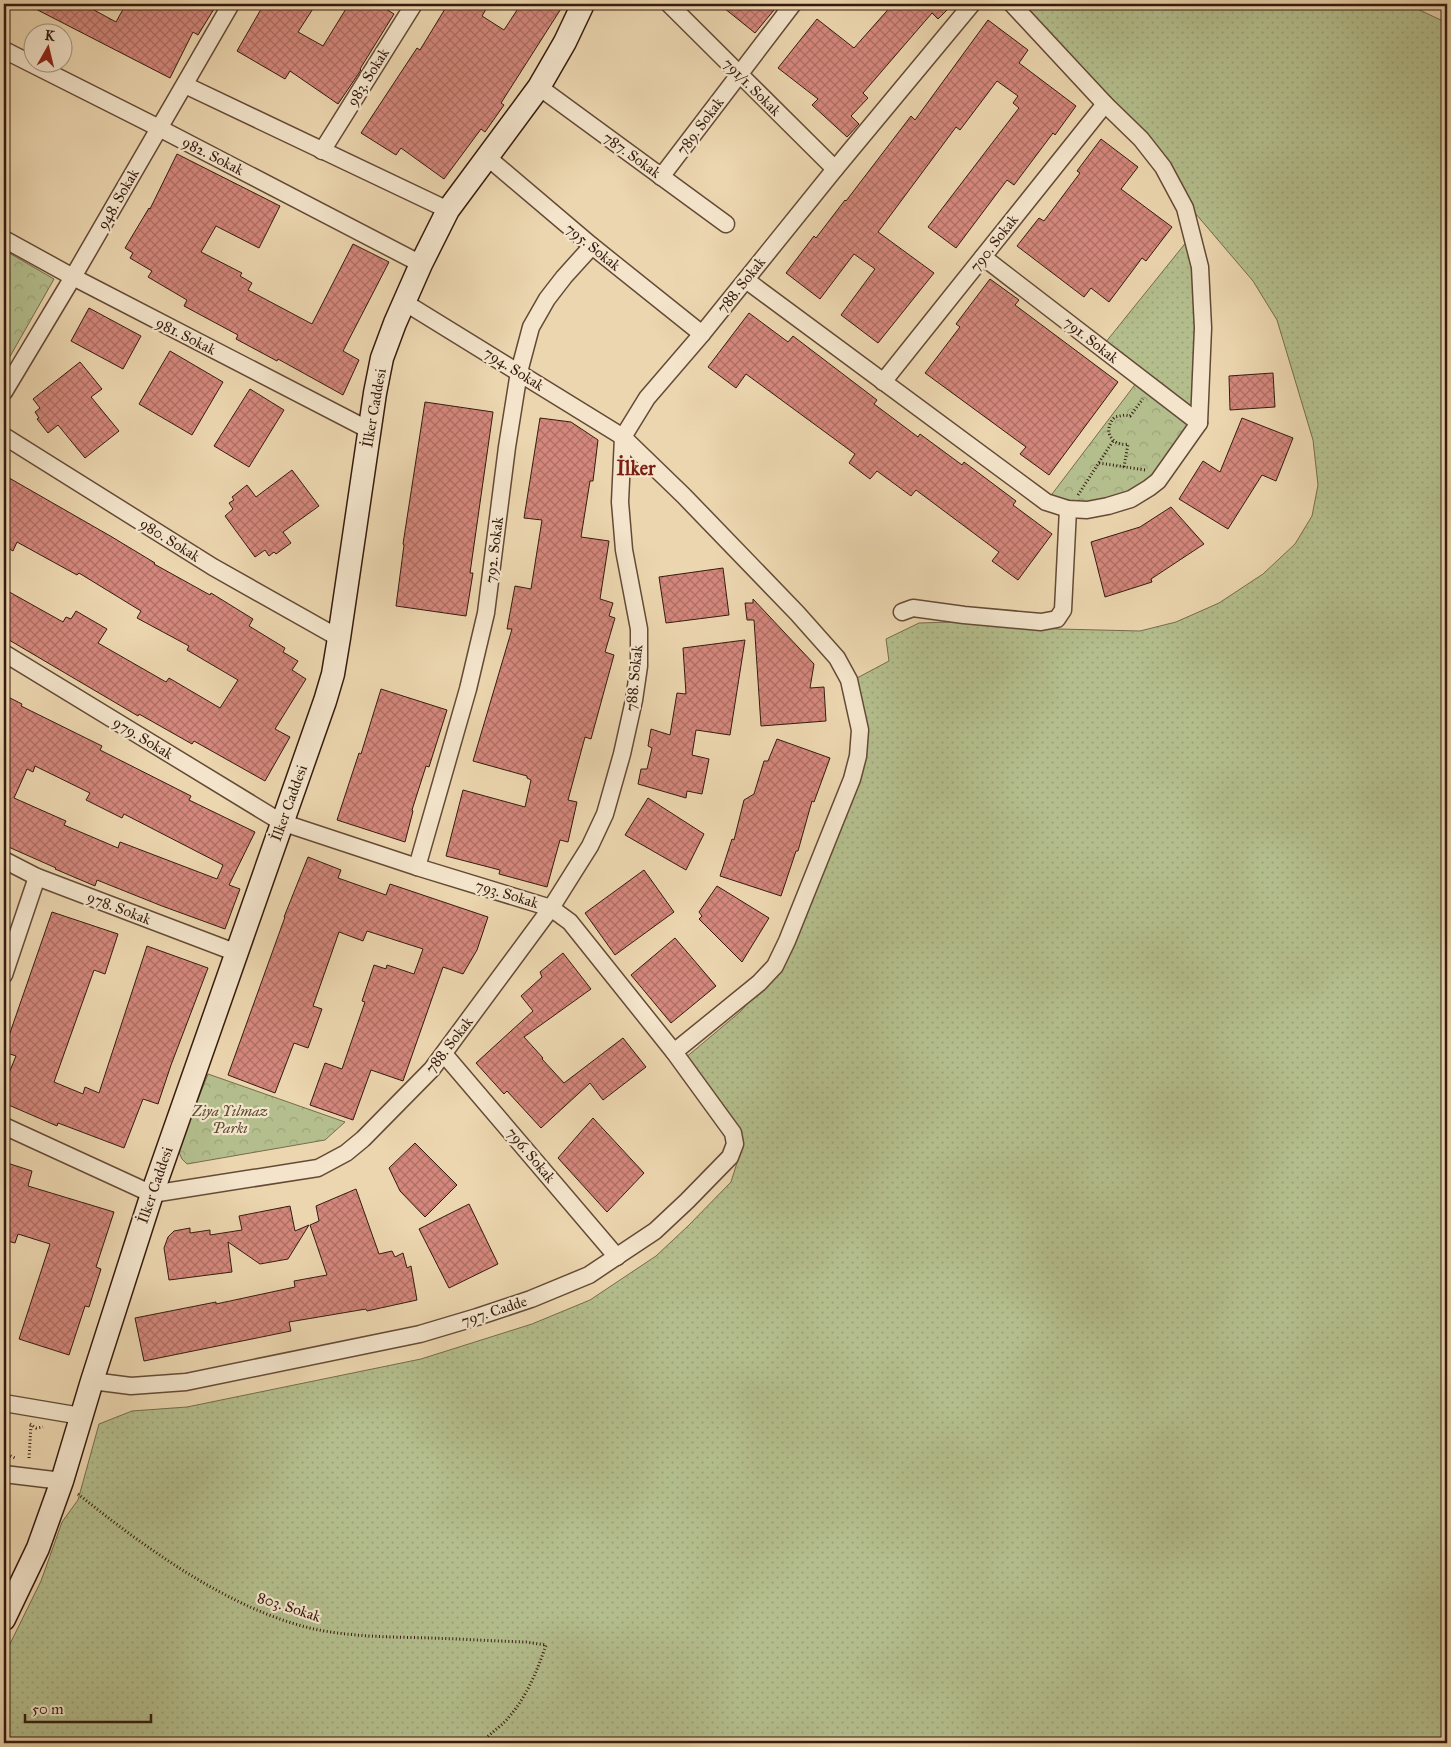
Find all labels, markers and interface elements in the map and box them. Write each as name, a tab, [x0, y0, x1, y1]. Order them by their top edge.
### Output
north arrow	[22, 22, 72, 72]
text: K	[44, 27, 57, 45]
street label: 983. Sokak	[343, 45, 393, 109]
street label: 791/1. Sokak	[719, 54, 785, 120]
street label: 789. Sokak	[673, 94, 727, 158]
street label: 787. Sokak	[600, 128, 664, 182]
street label: 982. Sokak	[179, 133, 247, 179]
street label: 948. Sokak	[93, 165, 143, 233]
street label: 790. Sokak	[966, 211, 1022, 275]
street label: 795. Sokak	[562, 219, 624, 275]
street label: 788. Sokak	[713, 253, 769, 317]
street label: 981. Sokak	[153, 313, 219, 359]
street label: 791. Sokak	[1060, 313, 1122, 367]
street label: 794. Sokak	[481, 343, 547, 395]
street label: İlker Caddesi	[358, 367, 390, 449]
district label: İlker	[617, 454, 656, 480]
street label: 980. Sokak	[137, 514, 203, 566]
street label: 792. Sokak	[481, 516, 507, 584]
street label: 788. Sokak	[622, 644, 646, 712]
street label: 979. Sokak	[110, 713, 176, 763]
street label: İlker Caddesi	[267, 762, 311, 844]
street label: 793. Sokak	[473, 876, 541, 912]
street label: 978. Sokak	[85, 888, 153, 928]
street label: 788. Sokak	[421, 1013, 477, 1077]
park label: Ziya Yılmaz Parkı	[191, 1102, 268, 1137]
street label: 796. Sokak	[503, 1124, 559, 1186]
street label: İlker Caddesi	[133, 1144, 177, 1226]
street label: 797. Cadde	[459, 1292, 529, 1330]
street label: 803. Sokak	[255, 1588, 323, 1626]
scale bar	[25, 1692, 151, 1724]
text: 50 m	[32, 1700, 64, 1718]

